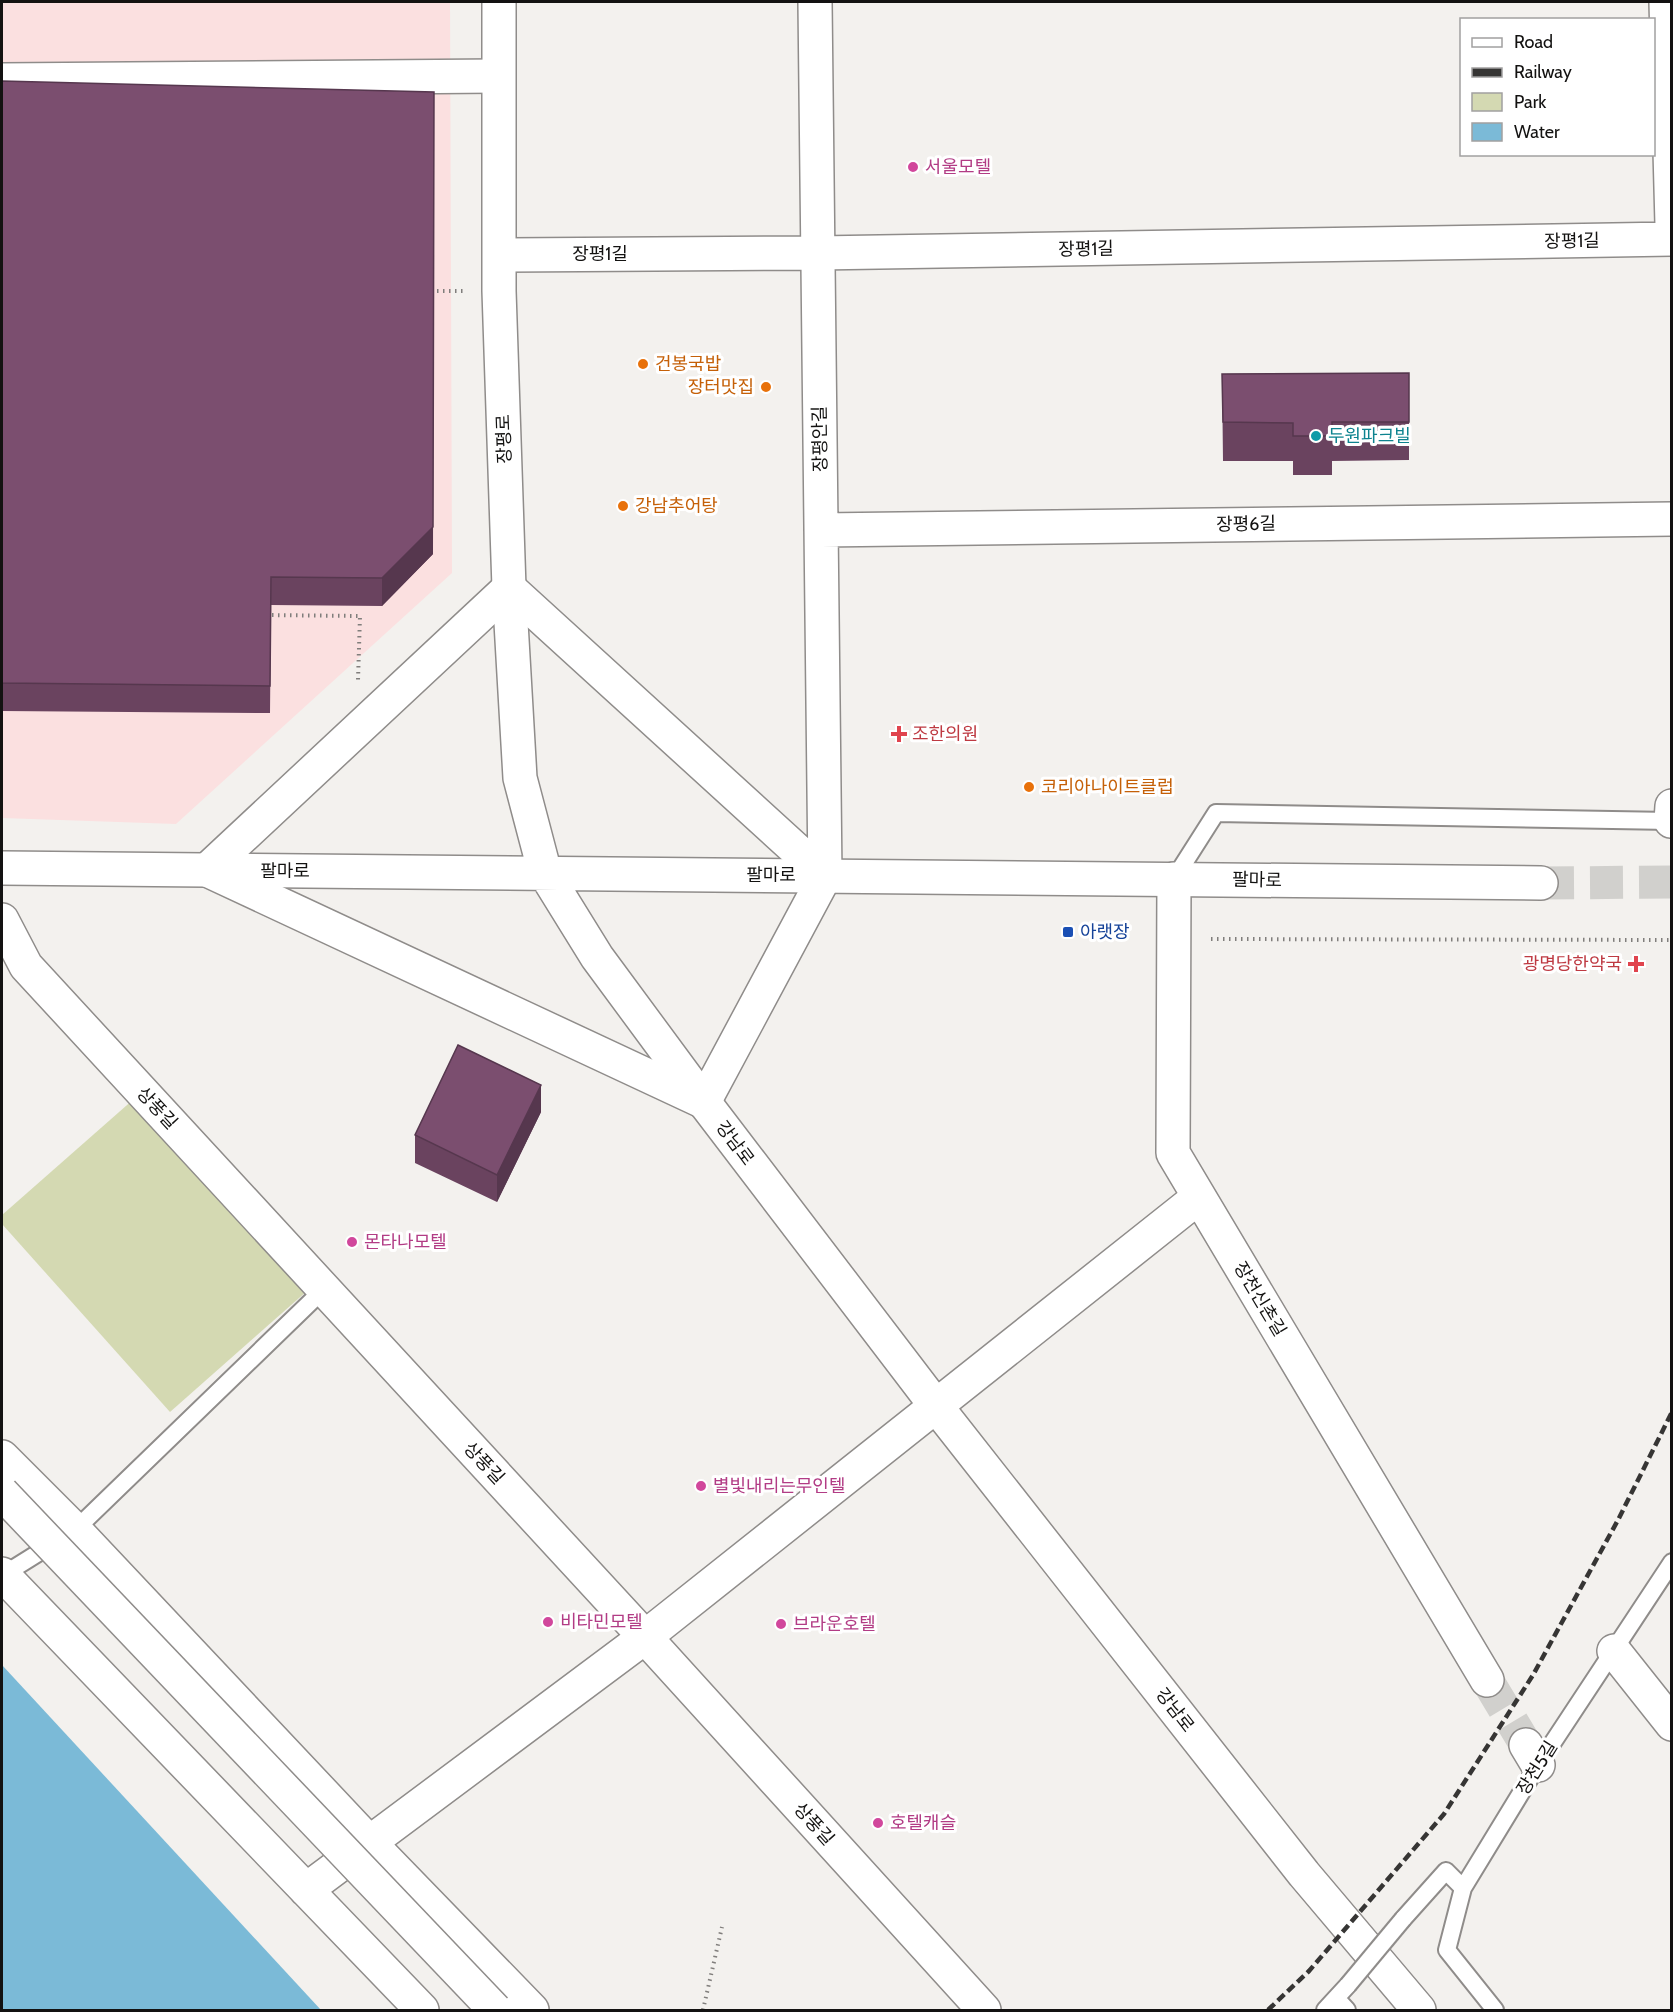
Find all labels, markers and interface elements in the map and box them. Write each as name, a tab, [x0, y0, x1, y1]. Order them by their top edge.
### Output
legend	[1460, 18, 1655, 156]
text: Road	[1514, 31, 1553, 53]
text: Railway	[1514, 61, 1572, 83]
text: Park	[1514, 91, 1547, 113]
text: Water	[1514, 121, 1560, 143]
place label: 서울모텔	[925, 156, 991, 178]
marker: 서울모텔	[906, 160, 920, 174]
street label: 장평1길	[1544, 230, 1600, 252]
street label: 장평1길	[1058, 238, 1114, 260]
street label: 장평1길	[572, 243, 628, 265]
place label: 건봉국밥	[655, 353, 721, 375]
marker: 건봉국밥	[636, 357, 650, 371]
place label: 장터맛집	[688, 376, 754, 398]
marker: 장터맛집	[759, 380, 773, 394]
street label: 장평안길	[808, 406, 832, 472]
street label: 장평로	[492, 414, 516, 464]
place label: 두원파크빌	[1328, 425, 1411, 447]
marker: 두원파크빌	[1309, 429, 1323, 443]
place label: 강남추어탕	[635, 495, 718, 517]
marker: 강남추어탕	[616, 499, 630, 513]
street label: 장평6길	[1216, 512, 1276, 536]
place label: 조한의원	[912, 723, 978, 745]
marker: 조한의원	[890, 725, 908, 743]
place label: 코리아나이트클럽	[1041, 776, 1173, 798]
marker: 코리아나이트클럽	[1022, 780, 1036, 794]
street label: 팔마로	[260, 860, 310, 882]
street label: 팔마로	[746, 864, 796, 886]
street label: 팔마로	[1232, 869, 1282, 891]
place label: 아랫장	[1080, 921, 1130, 943]
marker: 아랫장	[1061, 925, 1075, 939]
place label: 광명당한약국	[1523, 953, 1622, 975]
marker: 광명당한약국	[1627, 955, 1645, 973]
street label: 상풍길	[132, 1082, 182, 1134]
street label: 강남로	[711, 1117, 759, 1169]
place label: 몬타나모텔	[364, 1231, 447, 1253]
marker: 몬타나모텔	[345, 1235, 359, 1249]
street label: 장천신촌길	[1229, 1258, 1291, 1340]
street label: 상풍길	[459, 1437, 509, 1489]
place label: 별빛내리는무인텔	[713, 1475, 845, 1497]
marker: 별빛내리는무인텔	[694, 1479, 708, 1493]
place label: 비타민모텔	[560, 1611, 643, 1633]
place label: 브라운호텔	[793, 1613, 876, 1635]
marker: 비타민모텔	[541, 1615, 555, 1629]
marker: 브라운호텔	[774, 1617, 788, 1631]
street label: 강남로	[1151, 1684, 1199, 1736]
street label: 장천5길	[1512, 1737, 1562, 1799]
street label: 상풍길	[789, 1798, 839, 1850]
place label: 호텔캐슬	[890, 1812, 956, 1834]
marker: 호텔캐슬	[871, 1816, 885, 1830]

